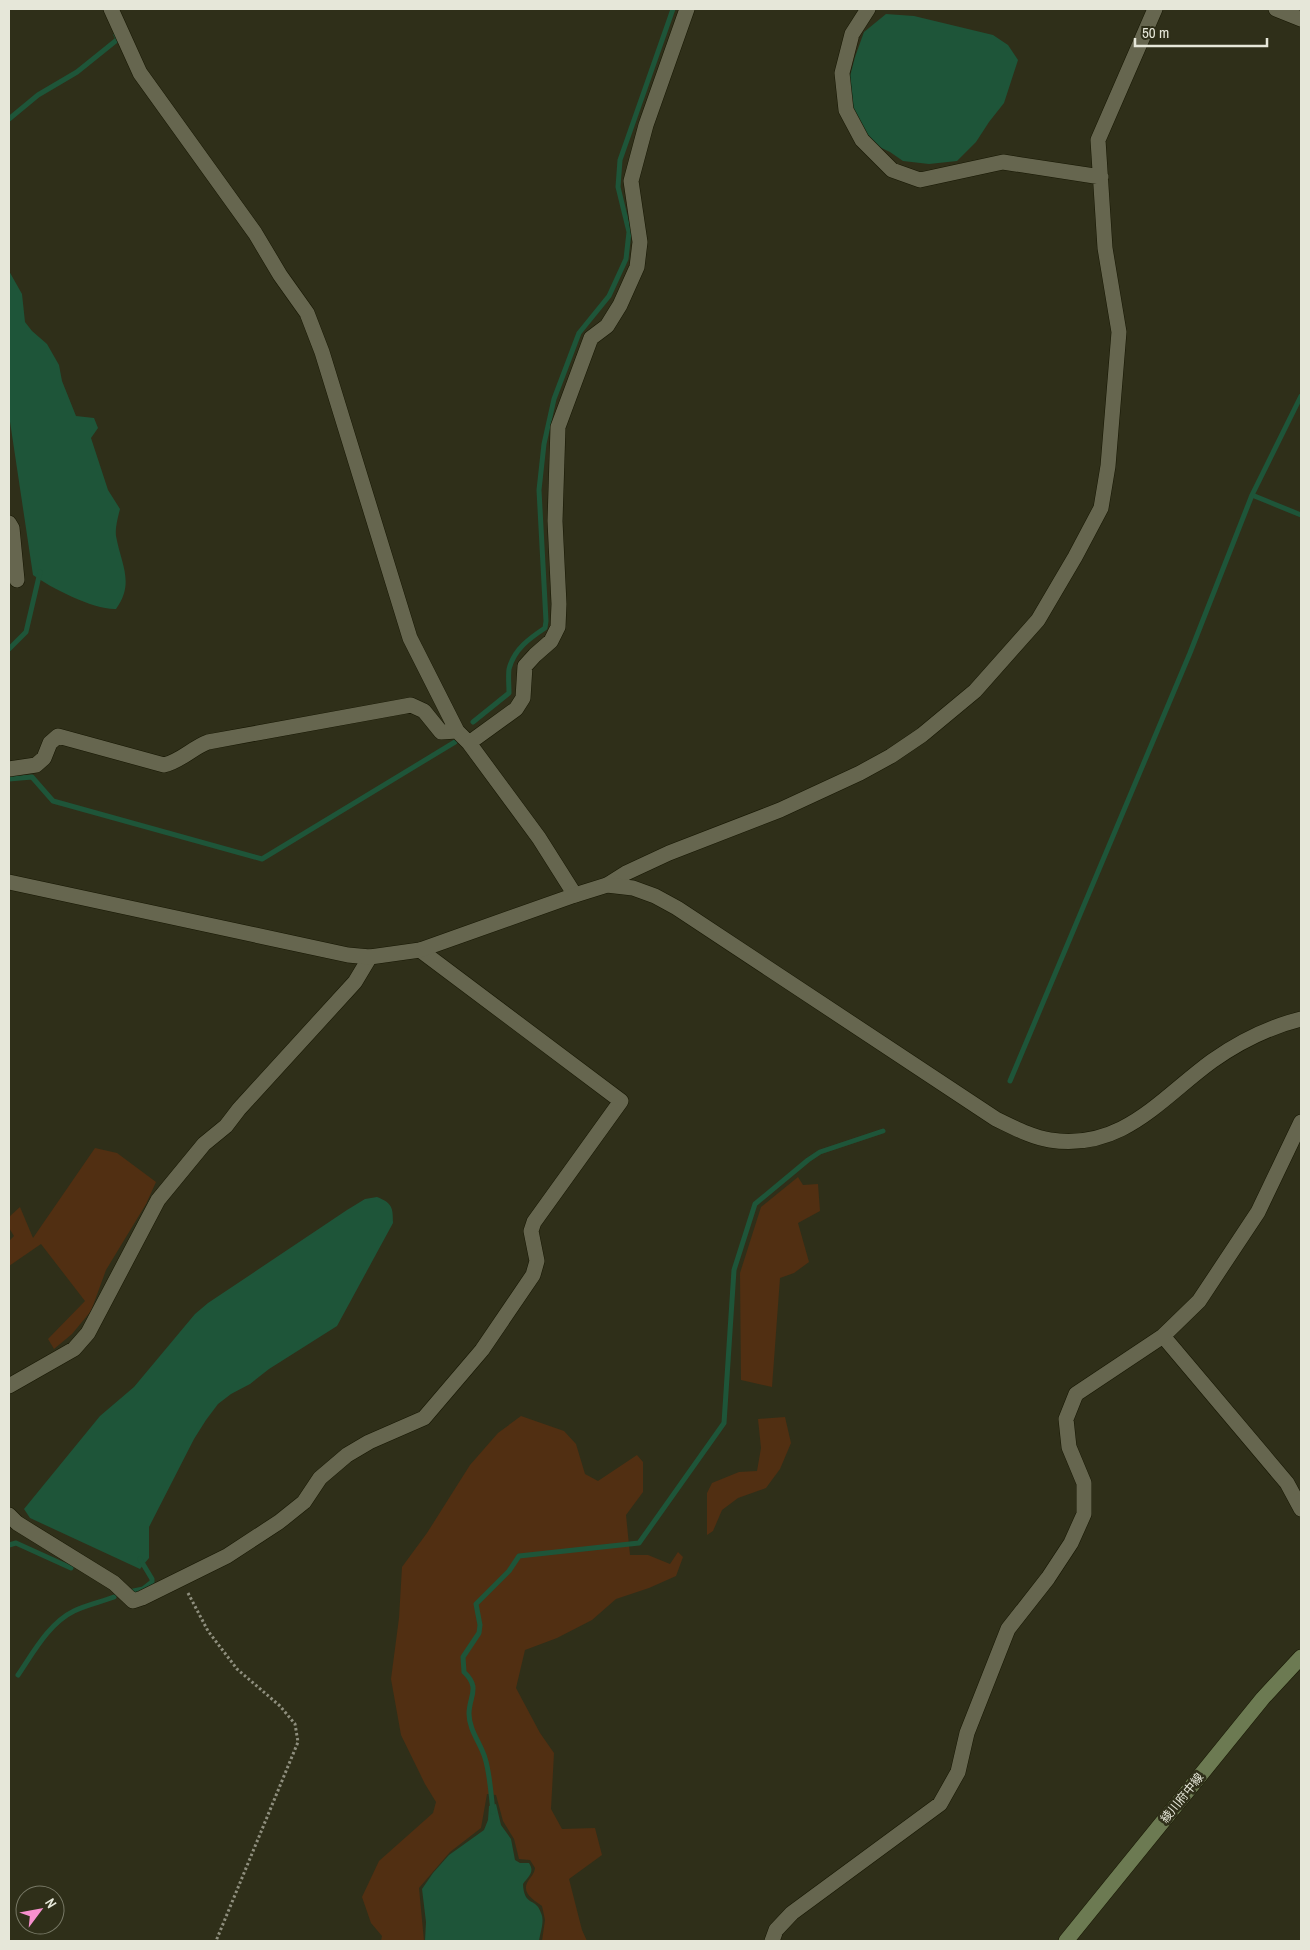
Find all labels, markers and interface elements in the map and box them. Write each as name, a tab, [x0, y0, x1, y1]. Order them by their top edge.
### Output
scale bar	[1135, 15, 1268, 47]
text: 50 m	[1142, 22, 1169, 43]
street label: 綾川府中線	[1157, 1770, 1207, 1826]
north arrow	[15, 1885, 65, 1935]
text: N	[41, 1895, 61, 1911]

